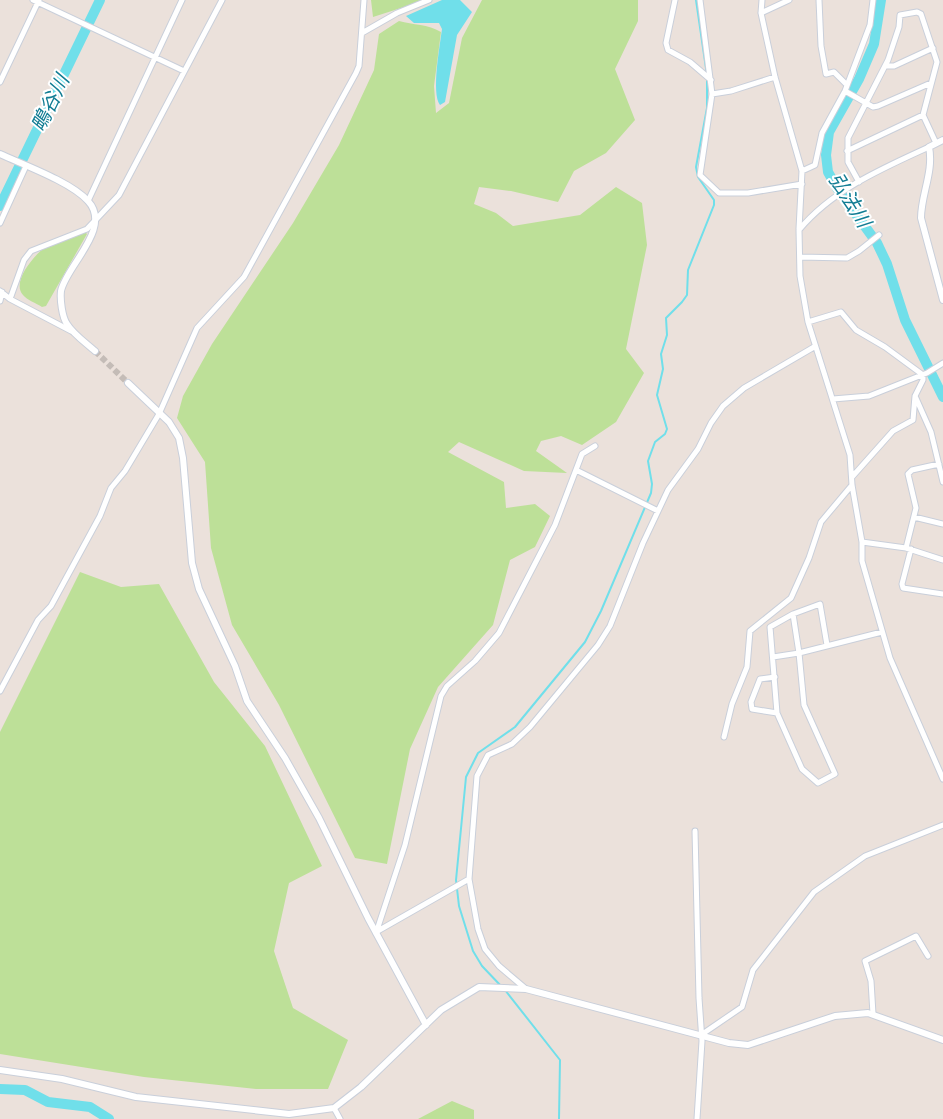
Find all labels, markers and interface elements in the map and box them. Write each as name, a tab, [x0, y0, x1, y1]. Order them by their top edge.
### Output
water label: 鴫谷川	[27, 69, 76, 136]
water label: 弘法川	[823, 169, 876, 234]

